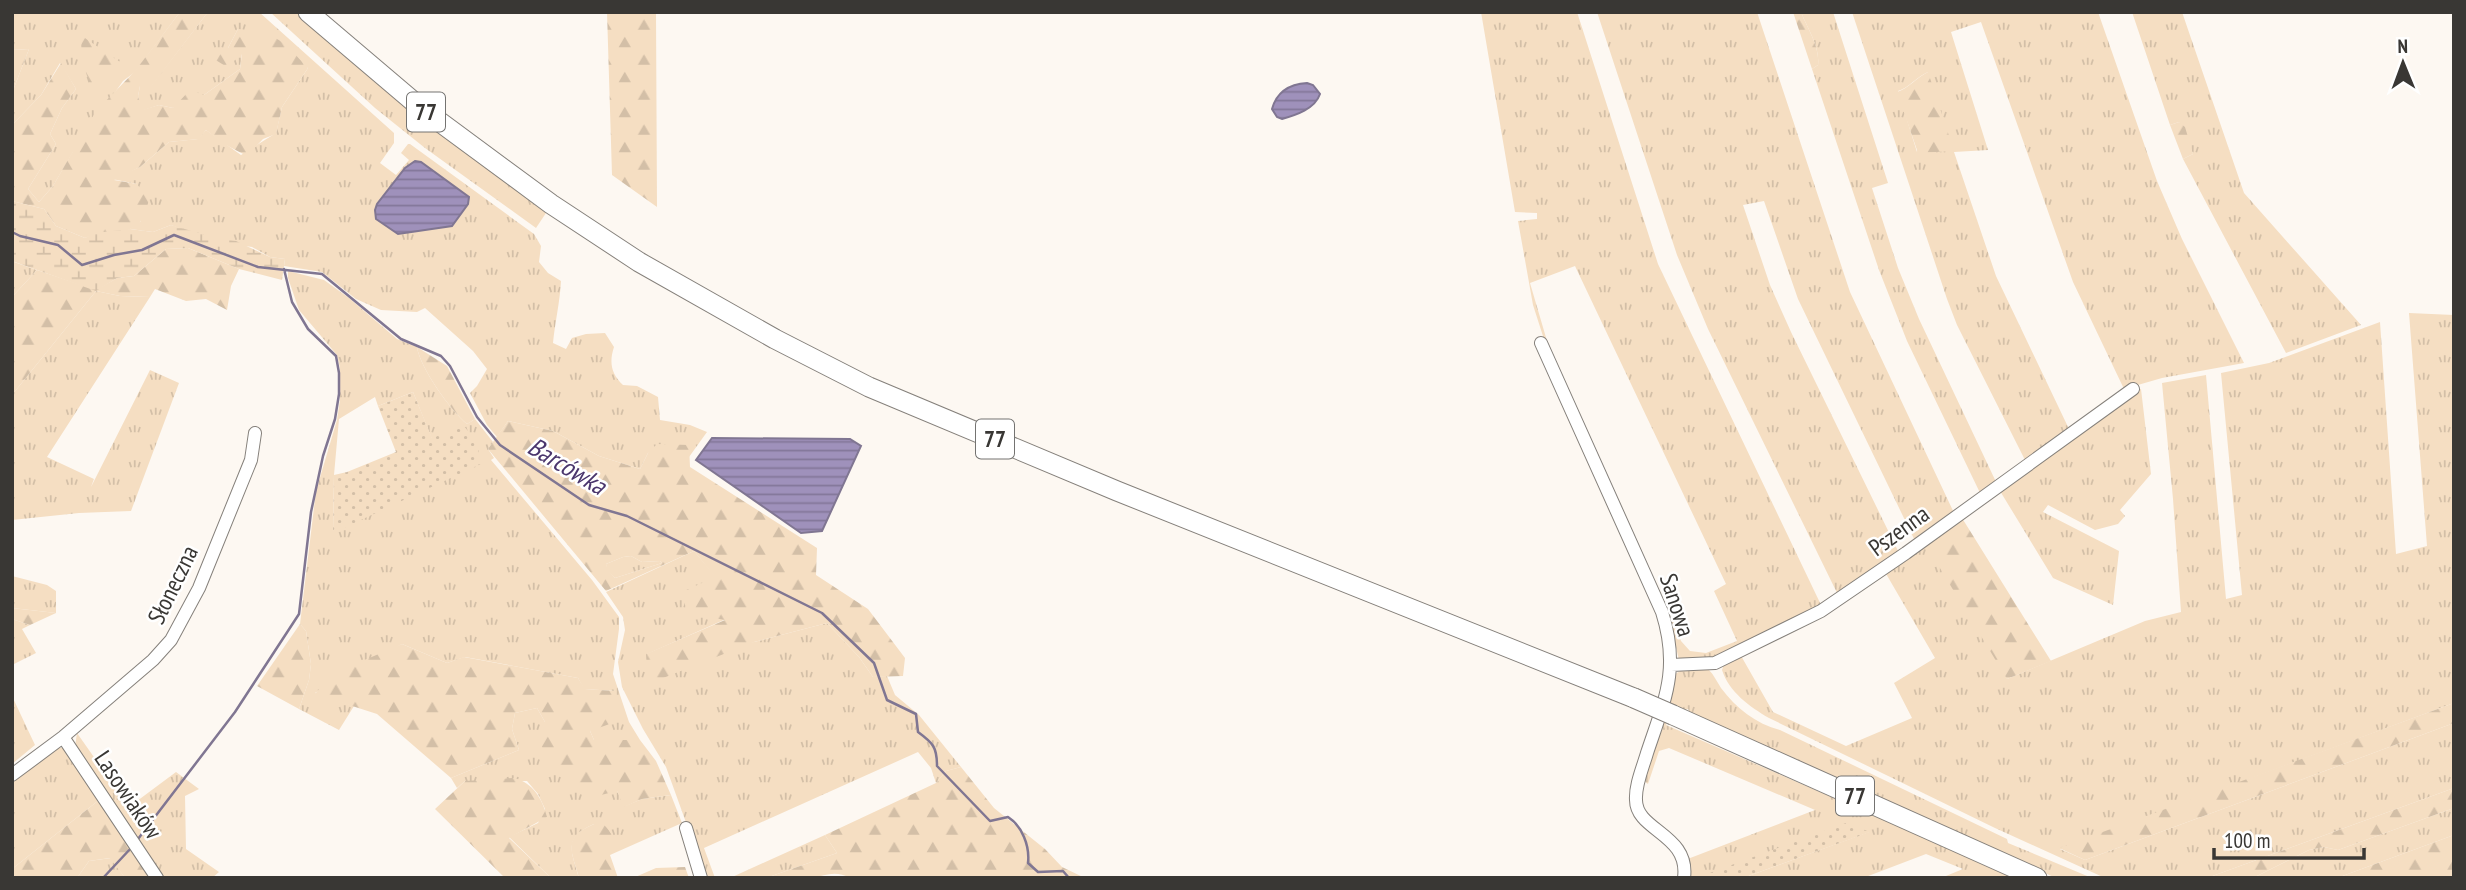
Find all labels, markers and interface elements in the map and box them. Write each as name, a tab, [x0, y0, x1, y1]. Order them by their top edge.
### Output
north arrow	[2368, 28, 2438, 98]
text: N	[2397, 34, 2408, 58]
road number: 77	[407, 92, 445, 132]
road number: 77	[976, 420, 1014, 458]
water label: Barcówka	[522, 429, 614, 503]
street label: Pszenna	[1862, 498, 1935, 563]
street label: Słoneczna	[140, 540, 205, 629]
street label: Sanowa	[1653, 569, 1702, 640]
street label: Lasowiaków	[88, 745, 170, 845]
road number: 77	[1836, 776, 1874, 816]
scale bar	[2214, 816, 2364, 860]
text: 100 m	[2224, 827, 2270, 854]

